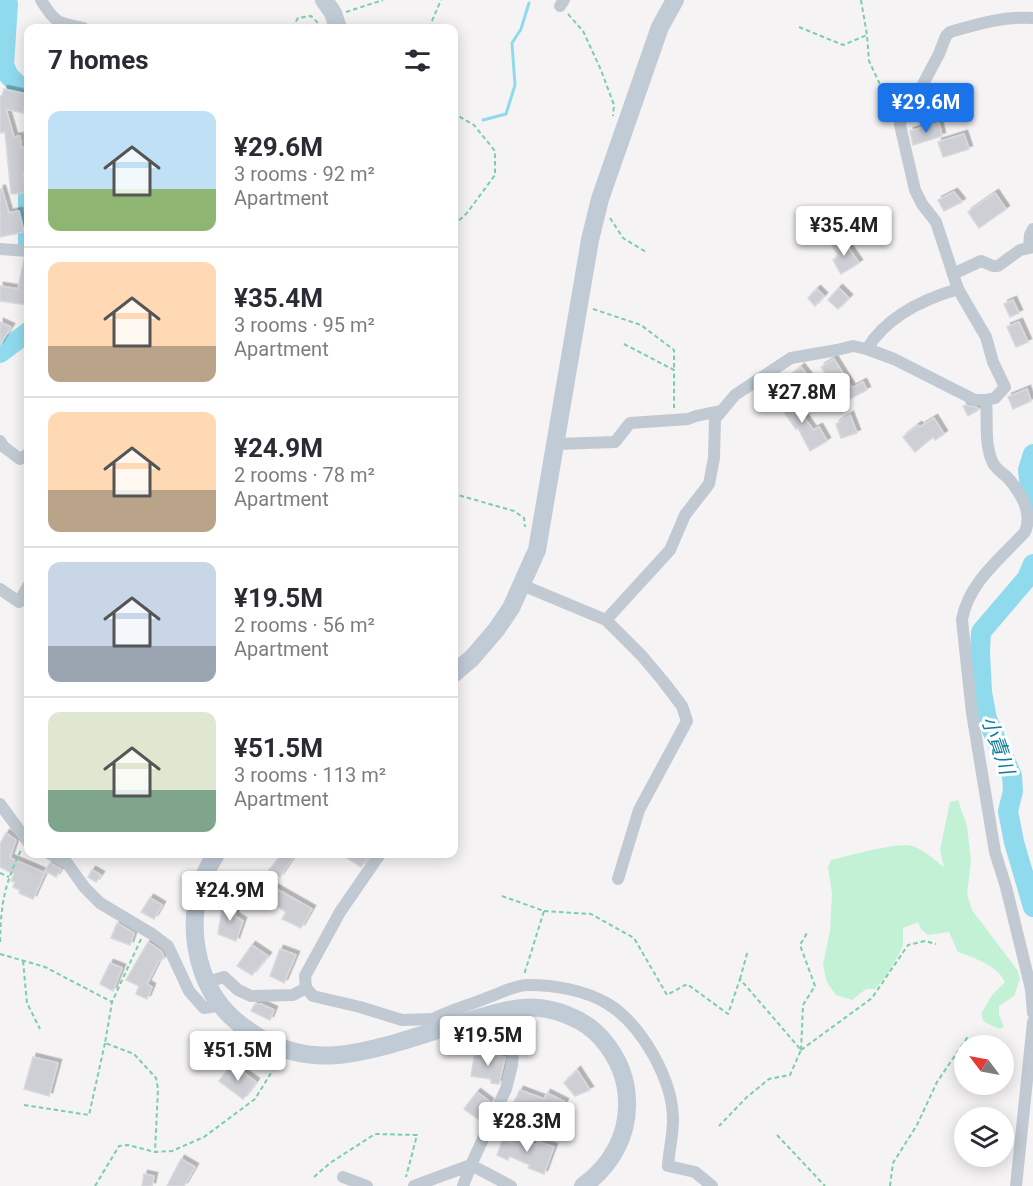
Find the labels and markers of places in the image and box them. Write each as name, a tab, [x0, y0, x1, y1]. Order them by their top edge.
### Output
pin: ¥29.6M	[877, 83, 975, 134]
pin: ¥35.4M	[795, 206, 893, 257]
pin: ¥27.8M	[753, 373, 851, 424]
pin: ¥24.9M	[181, 871, 279, 922]
pin: ¥19.5M	[439, 1016, 537, 1067]
pin: ¥51.5M	[189, 1031, 287, 1082]
pin: ¥28.3M	[478, 1102, 576, 1153]

